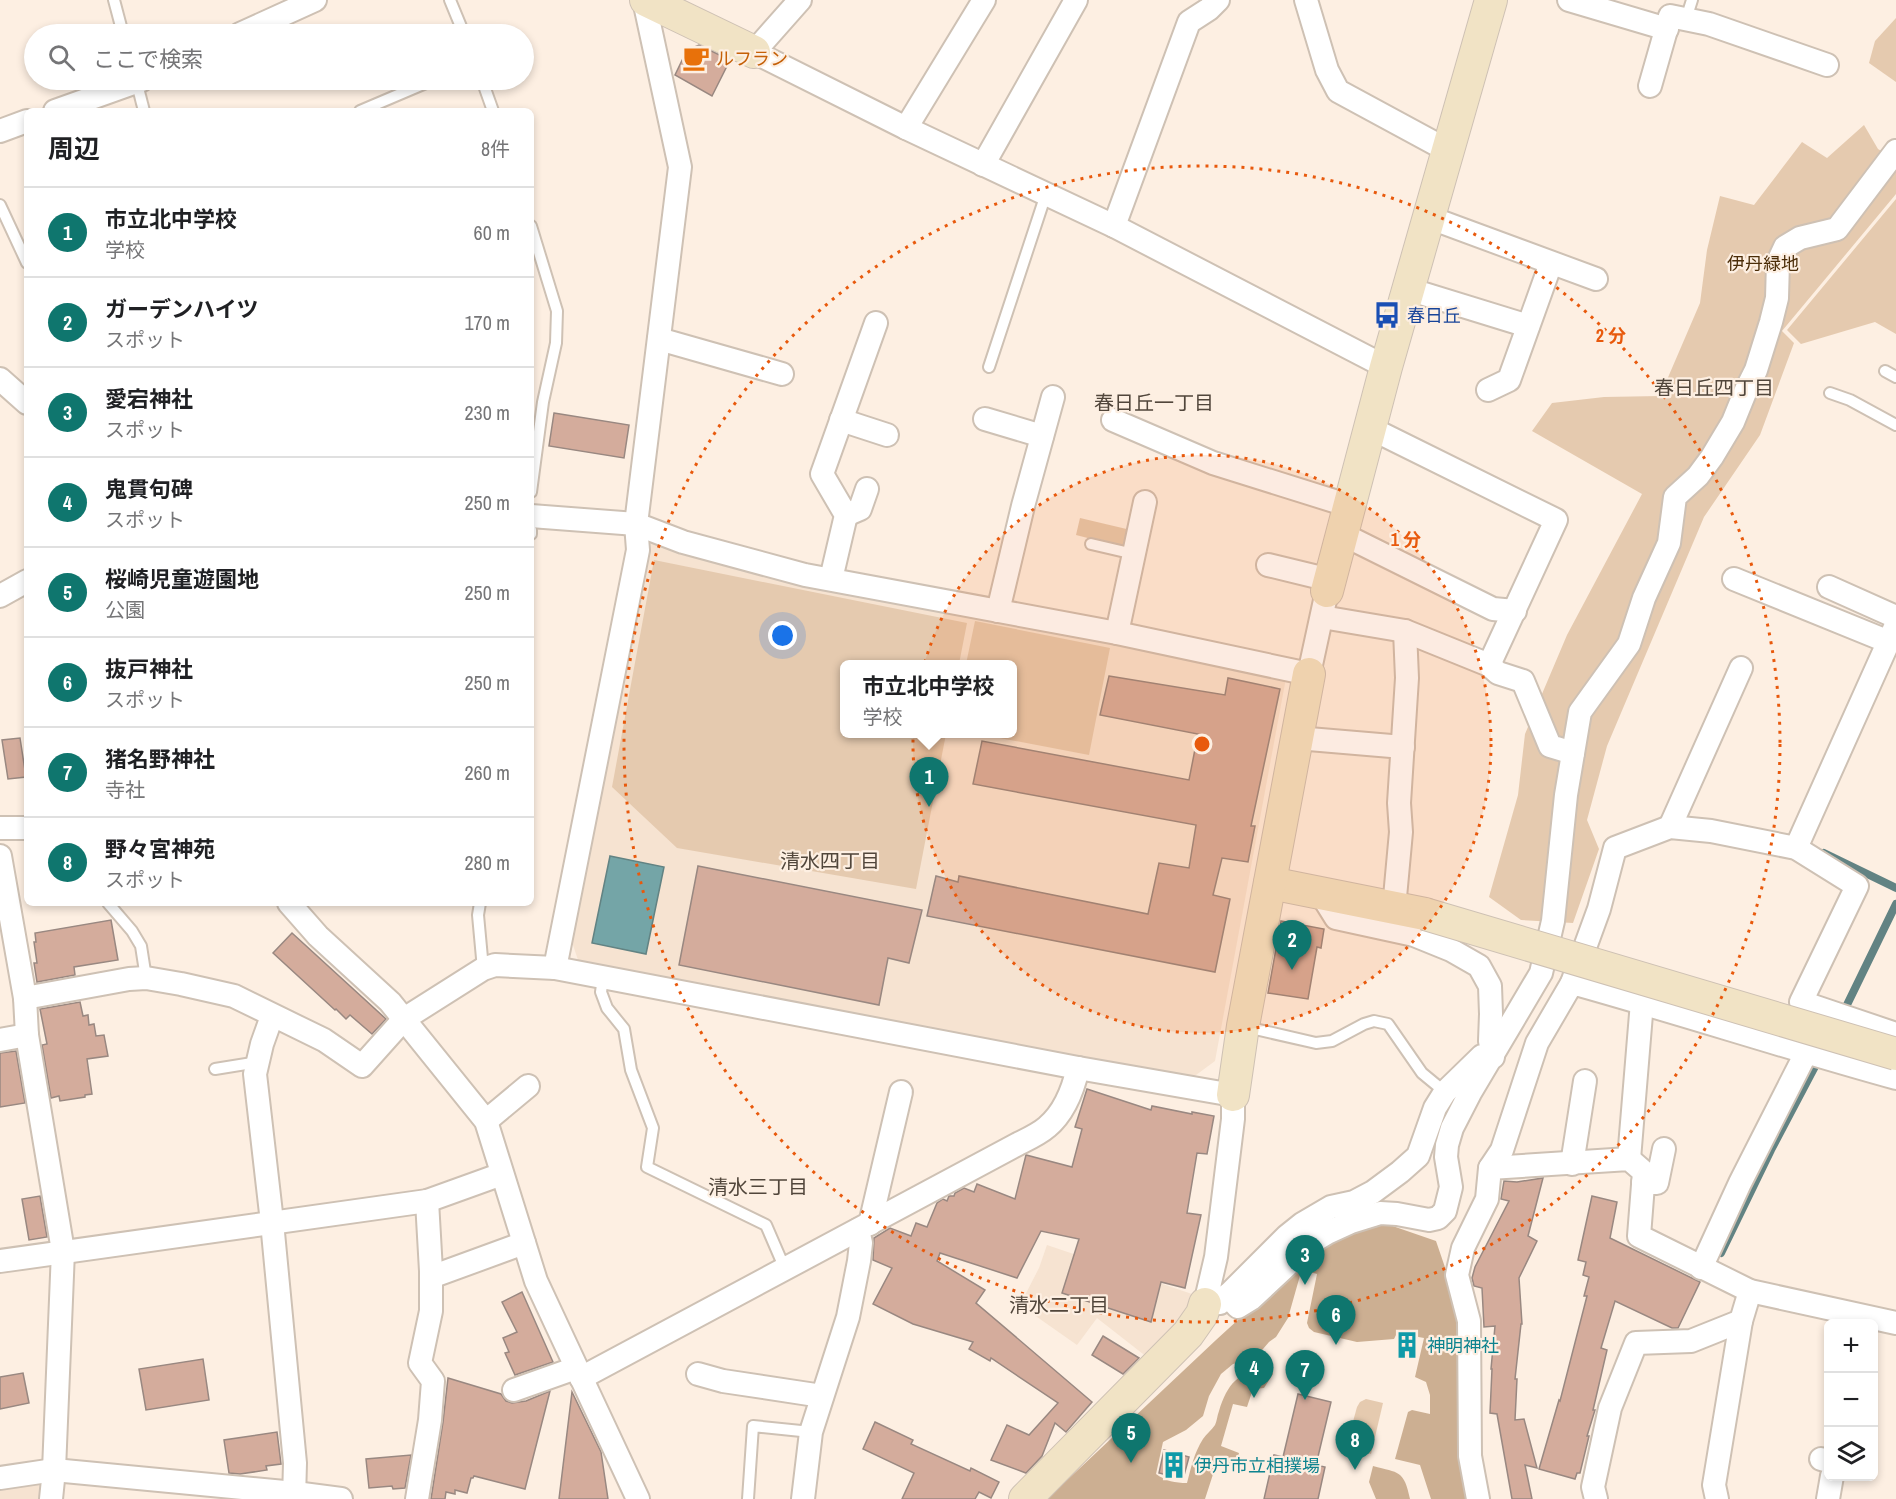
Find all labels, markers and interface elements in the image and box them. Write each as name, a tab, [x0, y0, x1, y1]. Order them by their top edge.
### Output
search box	[24, 24, 534, 90]
icon: search	[45, 41, 78, 74]
cafe icon: ルフラン	[681, 43, 711, 73]
text: ここで検索	[93, 44, 203, 74]
place label: ルフラン	[716, 46, 788, 71]
text: 周辺	[48, 131, 100, 166]
text: 8件	[481, 135, 510, 162]
text: 市立北中学校	[105, 204, 237, 234]
text: 1	[63, 219, 72, 246]
text: 60 m	[474, 219, 510, 246]
text: 学校	[105, 236, 145, 263]
park label: 伊丹緑地	[1727, 251, 1799, 276]
text: ガーデンハイツ	[105, 294, 259, 324]
bus stop icon: 春日丘	[1372, 300, 1402, 330]
place label: 春日丘	[1407, 303, 1461, 328]
text: 2	[63, 309, 72, 336]
text: 170 m	[464, 309, 510, 336]
text: 2 分	[1596, 323, 1626, 348]
text: スポット	[105, 326, 185, 353]
district label: 春日丘四丁目	[1654, 374, 1774, 401]
text: 愛宕神社	[105, 384, 193, 414]
district label: 春日丘一丁目	[1094, 389, 1214, 416]
text: 3	[63, 399, 72, 426]
text: 230 m	[464, 399, 510, 426]
text: スポット	[105, 416, 185, 443]
text: 鬼貫句碑	[105, 474, 193, 504]
text: 4	[63, 489, 72, 516]
text: 250 m	[464, 489, 510, 516]
text: スポット	[105, 506, 185, 533]
text: 1 分	[1391, 527, 1421, 552]
text: 桜崎児童遊園地	[105, 564, 259, 594]
text: 5	[63, 579, 72, 606]
text: 250 m	[464, 579, 510, 606]
text: 公園	[105, 596, 145, 623]
your location	[768, 621, 797, 650]
text: 抜戸神社	[105, 654, 193, 684]
popup	[840, 660, 1017, 738]
text: 6	[63, 669, 72, 696]
text: 250 m	[464, 669, 510, 696]
text: 市立北中学校	[862, 671, 995, 701]
text: スポット	[105, 686, 185, 713]
text: 学校	[862, 703, 902, 730]
centre of rings	[1192, 734, 1212, 754]
text: 猪名野神社	[105, 744, 215, 774]
pin: 1	[910, 758, 948, 807]
text: 7	[63, 759, 72, 786]
text: 260 m	[464, 759, 510, 786]
text: 寺社	[105, 776, 145, 803]
text: 野々宮神苑	[105, 834, 215, 864]
district label: 清水四丁目	[780, 847, 880, 874]
text: 8	[63, 849, 72, 876]
text: 280 m	[464, 849, 510, 876]
text: スポット	[105, 866, 185, 893]
pin: 2	[1272, 920, 1312, 970]
district label: 清水三丁目	[708, 1173, 808, 1200]
pin: 3	[1286, 1236, 1324, 1285]
district label: 清水二丁目	[1009, 1291, 1109, 1318]
pin: 6	[1316, 1296, 1356, 1345]
map controls	[1824, 1319, 1878, 1481]
button: +	[1824, 1319, 1878, 1373]
building icon: 神明神社	[1392, 1330, 1422, 1360]
place label: 神明神社	[1427, 1333, 1499, 1358]
pin: 4	[1234, 1348, 1274, 1398]
pin: 7	[1286, 1350, 1324, 1400]
button: −	[1824, 1373, 1878, 1427]
pin: 5	[1112, 1414, 1150, 1463]
pin: 8	[1336, 1420, 1374, 1470]
button: layers	[1824, 1427, 1878, 1481]
building icon: 伊丹市立相撲場	[1159, 1450, 1189, 1480]
place label: 伊丹市立相撲場	[1194, 1453, 1320, 1478]

